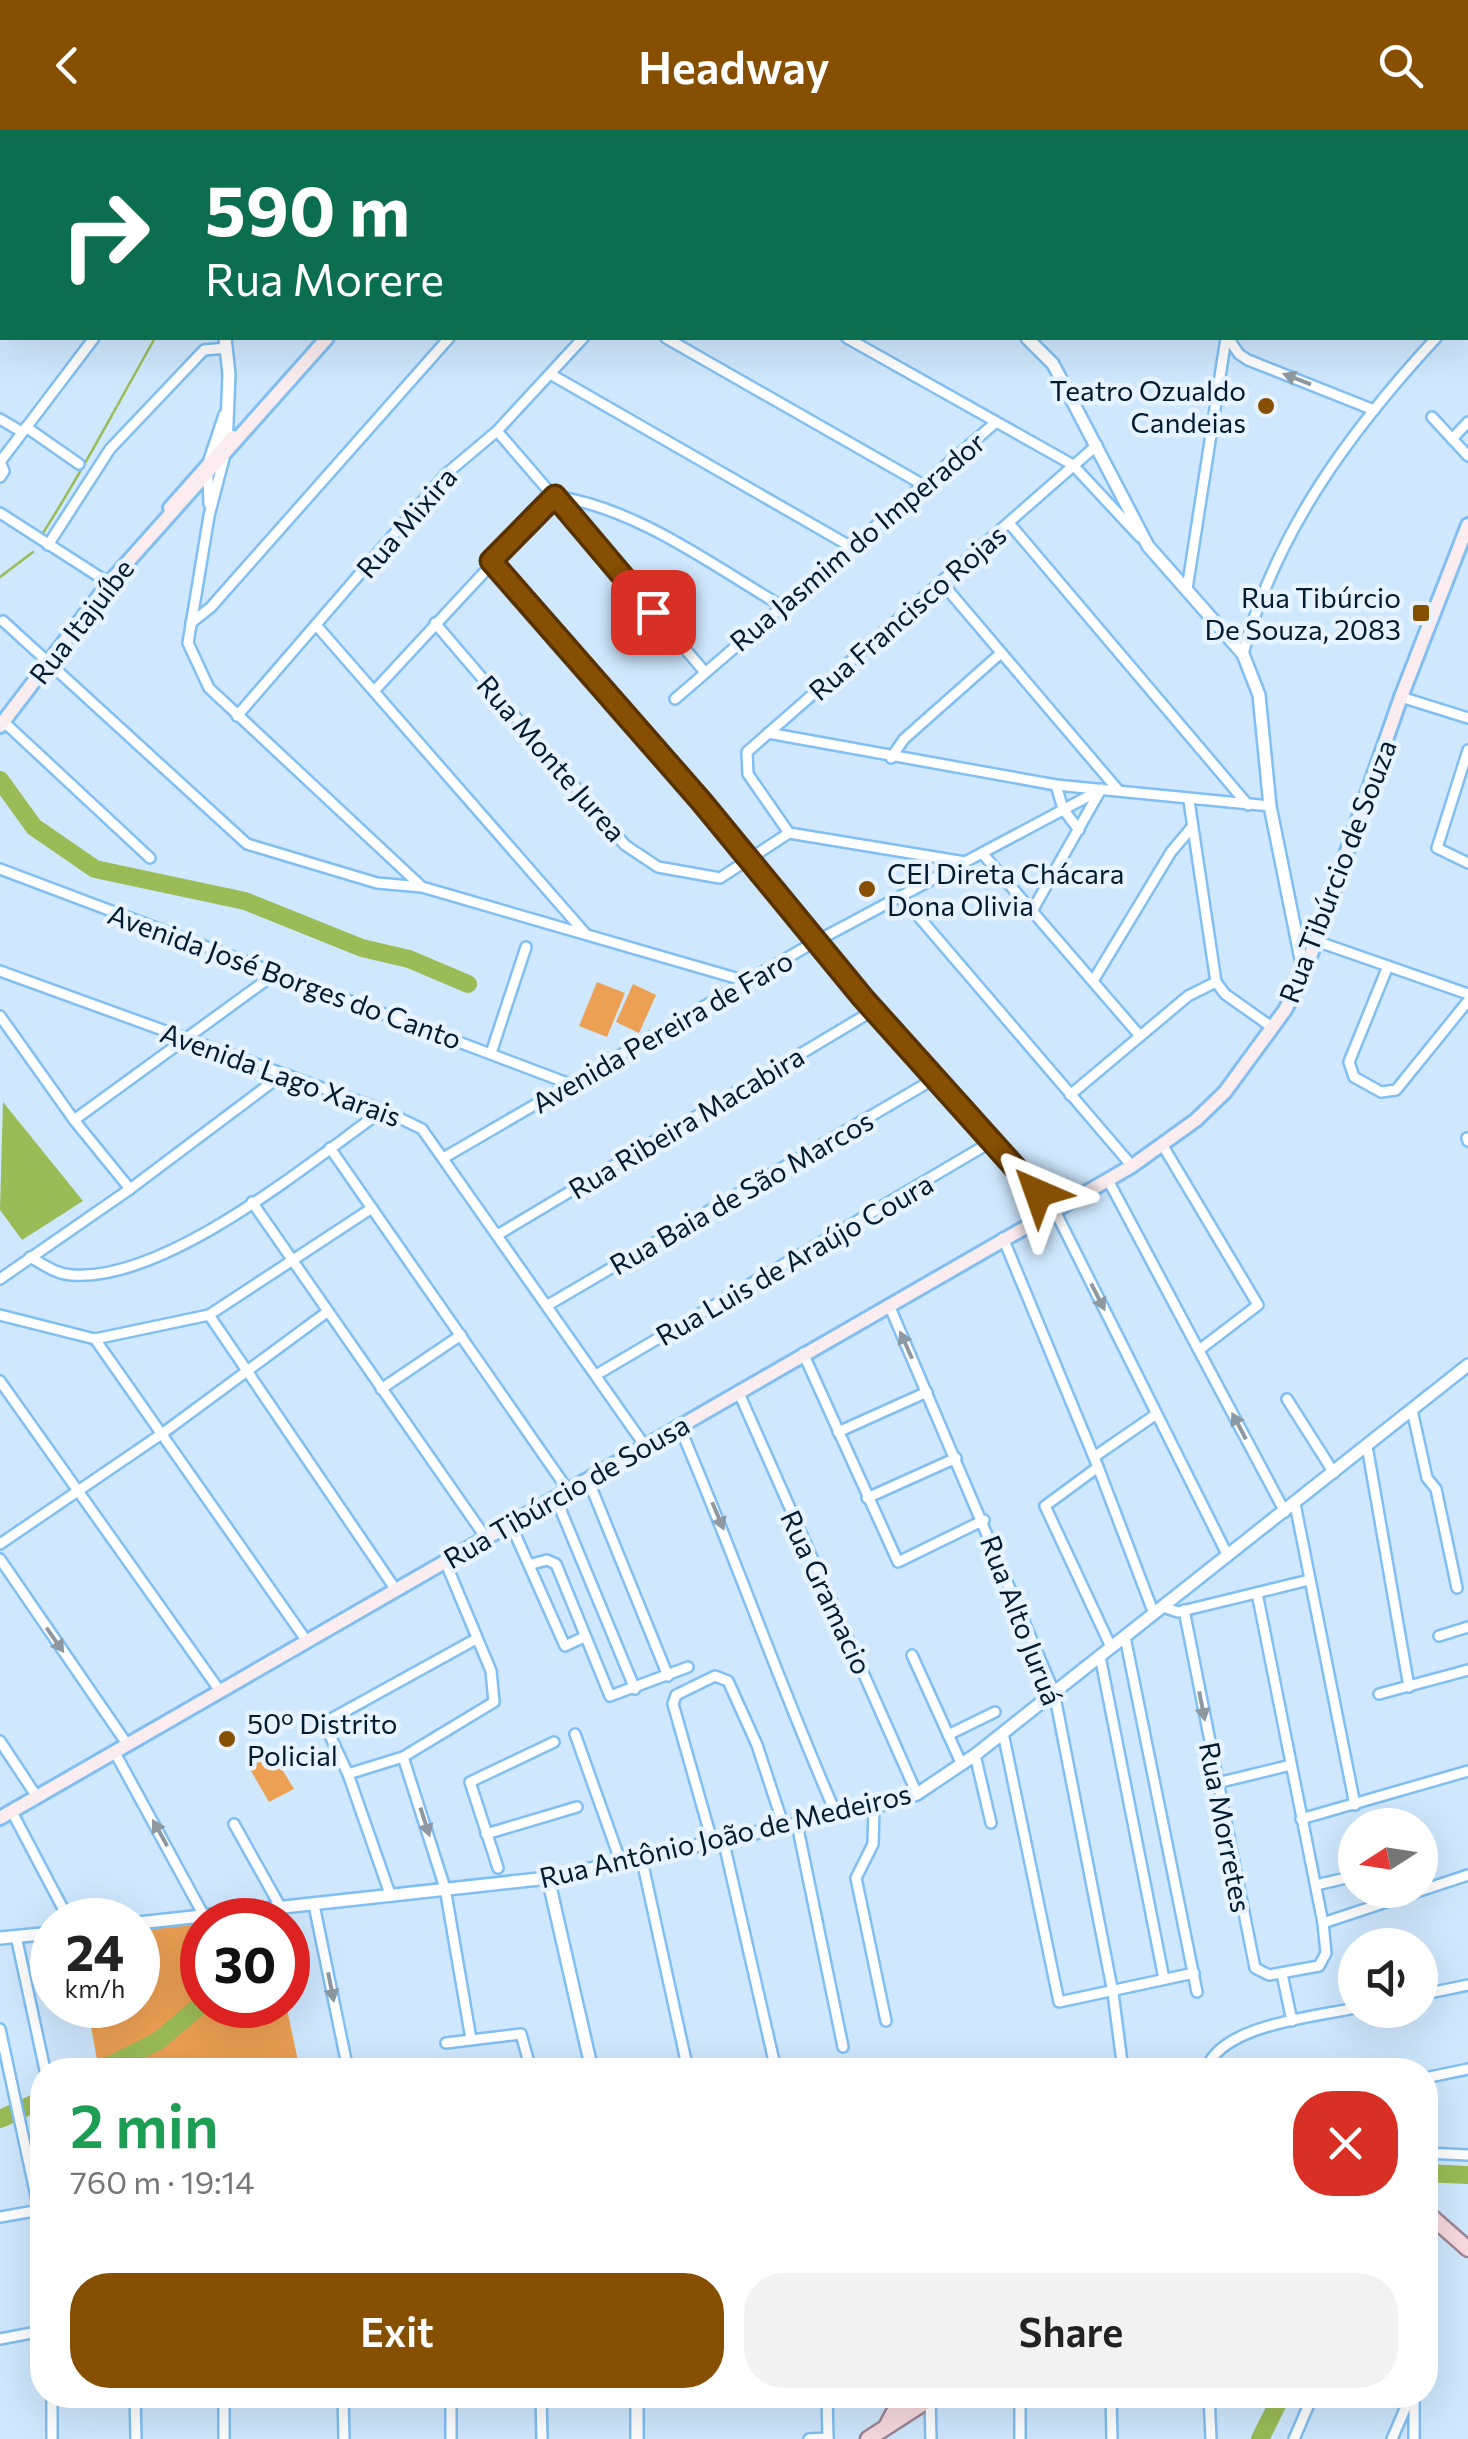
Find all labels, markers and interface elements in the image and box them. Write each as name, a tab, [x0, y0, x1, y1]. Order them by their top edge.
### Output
icon: back	[40, 38, 95, 93]
text: Headway	[638, 38, 830, 93]
icon: search	[1373, 38, 1428, 93]
text: 590 m	[205, 165, 410, 250]
icon: right	[40, 170, 170, 300]
text: Rua Morere	[205, 250, 444, 305]
one-way arrow	[1282, 370, 1312, 386]
place label: Teatro Ozualdo Candeias	[1049, 373, 1246, 439]
marker: Teatro Ozualdo Candeias	[1255, 395, 1277, 417]
street label: Rua Jasmim do Imperador	[722, 424, 992, 658]
street label: Rua Mixira	[349, 460, 463, 584]
street label: Rua Francisco Rojas	[801, 517, 1013, 707]
street label: Rua Itajuíbe	[22, 552, 140, 690]
pin	[611, 570, 696, 655]
place label: Rua Tibúrcio De Souza, 2083	[1204, 580, 1401, 646]
icon: arrive	[626, 585, 681, 640]
marker: Rua Tibúrcio De Souza, 2083	[1410, 602, 1432, 624]
street label: Rua Monte Jurea	[471, 668, 633, 848]
street label: Rua Tibúrcio de Souza	[1271, 735, 1403, 1007]
place label: CEI Direta Chácara Dona Olivia	[887, 856, 1124, 922]
marker: CEI Direta Chácara Dona Olivia	[856, 878, 878, 900]
street label: Avenida José Borges do Canto	[104, 896, 466, 1056]
street label: Avenida Pereira de Faro	[525, 942, 799, 1120]
street label: Avenida Lago Xarais	[156, 1015, 406, 1133]
street label: Rua Ribeira Macabira	[562, 1038, 810, 1206]
street label: Rua Baia de São Marcos	[603, 1103, 879, 1281]
position arrow	[986, 1141, 1090, 1245]
street label: Rua Luis de Araújo Coura	[649, 1166, 939, 1352]
one-way arrow	[1089, 1282, 1106, 1311]
one-way arrow	[898, 1330, 914, 1360]
street label: Rua Tibúrcio de Sousa	[437, 1407, 695, 1575]
one-way arrow	[1230, 1411, 1247, 1440]
one-way arrow	[710, 1501, 726, 1531]
street label: Rua Gramacio	[774, 1505, 880, 1679]
street label: Rua Alto Juruá	[974, 1530, 1070, 1710]
one-way arrow	[45, 1626, 64, 1653]
one-way arrow	[1195, 1691, 1211, 1722]
place label: 50º Distrito Policial	[247, 1706, 398, 1772]
marker: 50º Distrito Policial	[216, 1728, 238, 1750]
street label: Rua Morretes	[1193, 1739, 1259, 1915]
street label: Rua Antônio João de Medeiros	[536, 1776, 914, 1894]
one-way arrow	[418, 1808, 433, 1838]
north arrow	[1338, 1808, 1438, 1908]
map controls	[1338, 1808, 1438, 2028]
one-way arrow	[152, 1819, 170, 1847]
speed limit sign: 30	[180, 1898, 310, 2028]
text: 24	[66, 1920, 124, 1981]
button: sound	[1338, 1928, 1438, 2028]
one-way arrow	[324, 1972, 340, 2003]
text: km/h	[65, 1973, 125, 2003]
text: 2 min	[70, 2087, 219, 2160]
button: close	[1293, 2091, 1398, 2196]
text: 760 m · 19:14	[70, 2161, 255, 2201]
button: Exit	[70, 2273, 724, 2388]
button: Share	[744, 2273, 1398, 2388]

